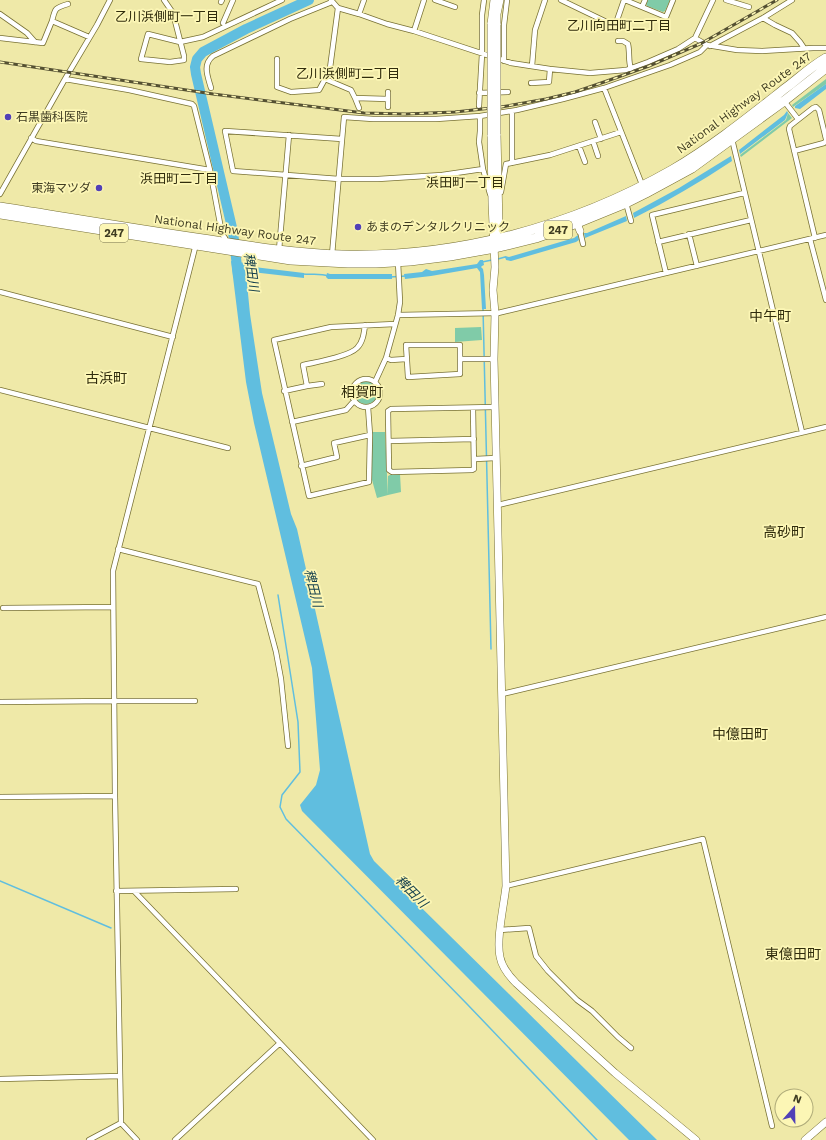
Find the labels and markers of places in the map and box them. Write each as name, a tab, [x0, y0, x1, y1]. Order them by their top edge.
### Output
place label: 石黒歯科医院	[16, 110, 88, 124]
marker: 石黒歯科医院	[3, 112, 13, 122]
place label: 東海マツダ	[31, 181, 91, 195]
marker: 東海マツダ	[94, 183, 104, 193]
place label: あまのデンタルクリニック	[366, 220, 510, 234]
marker: あまのデンタルクリニック	[353, 222, 363, 232]

